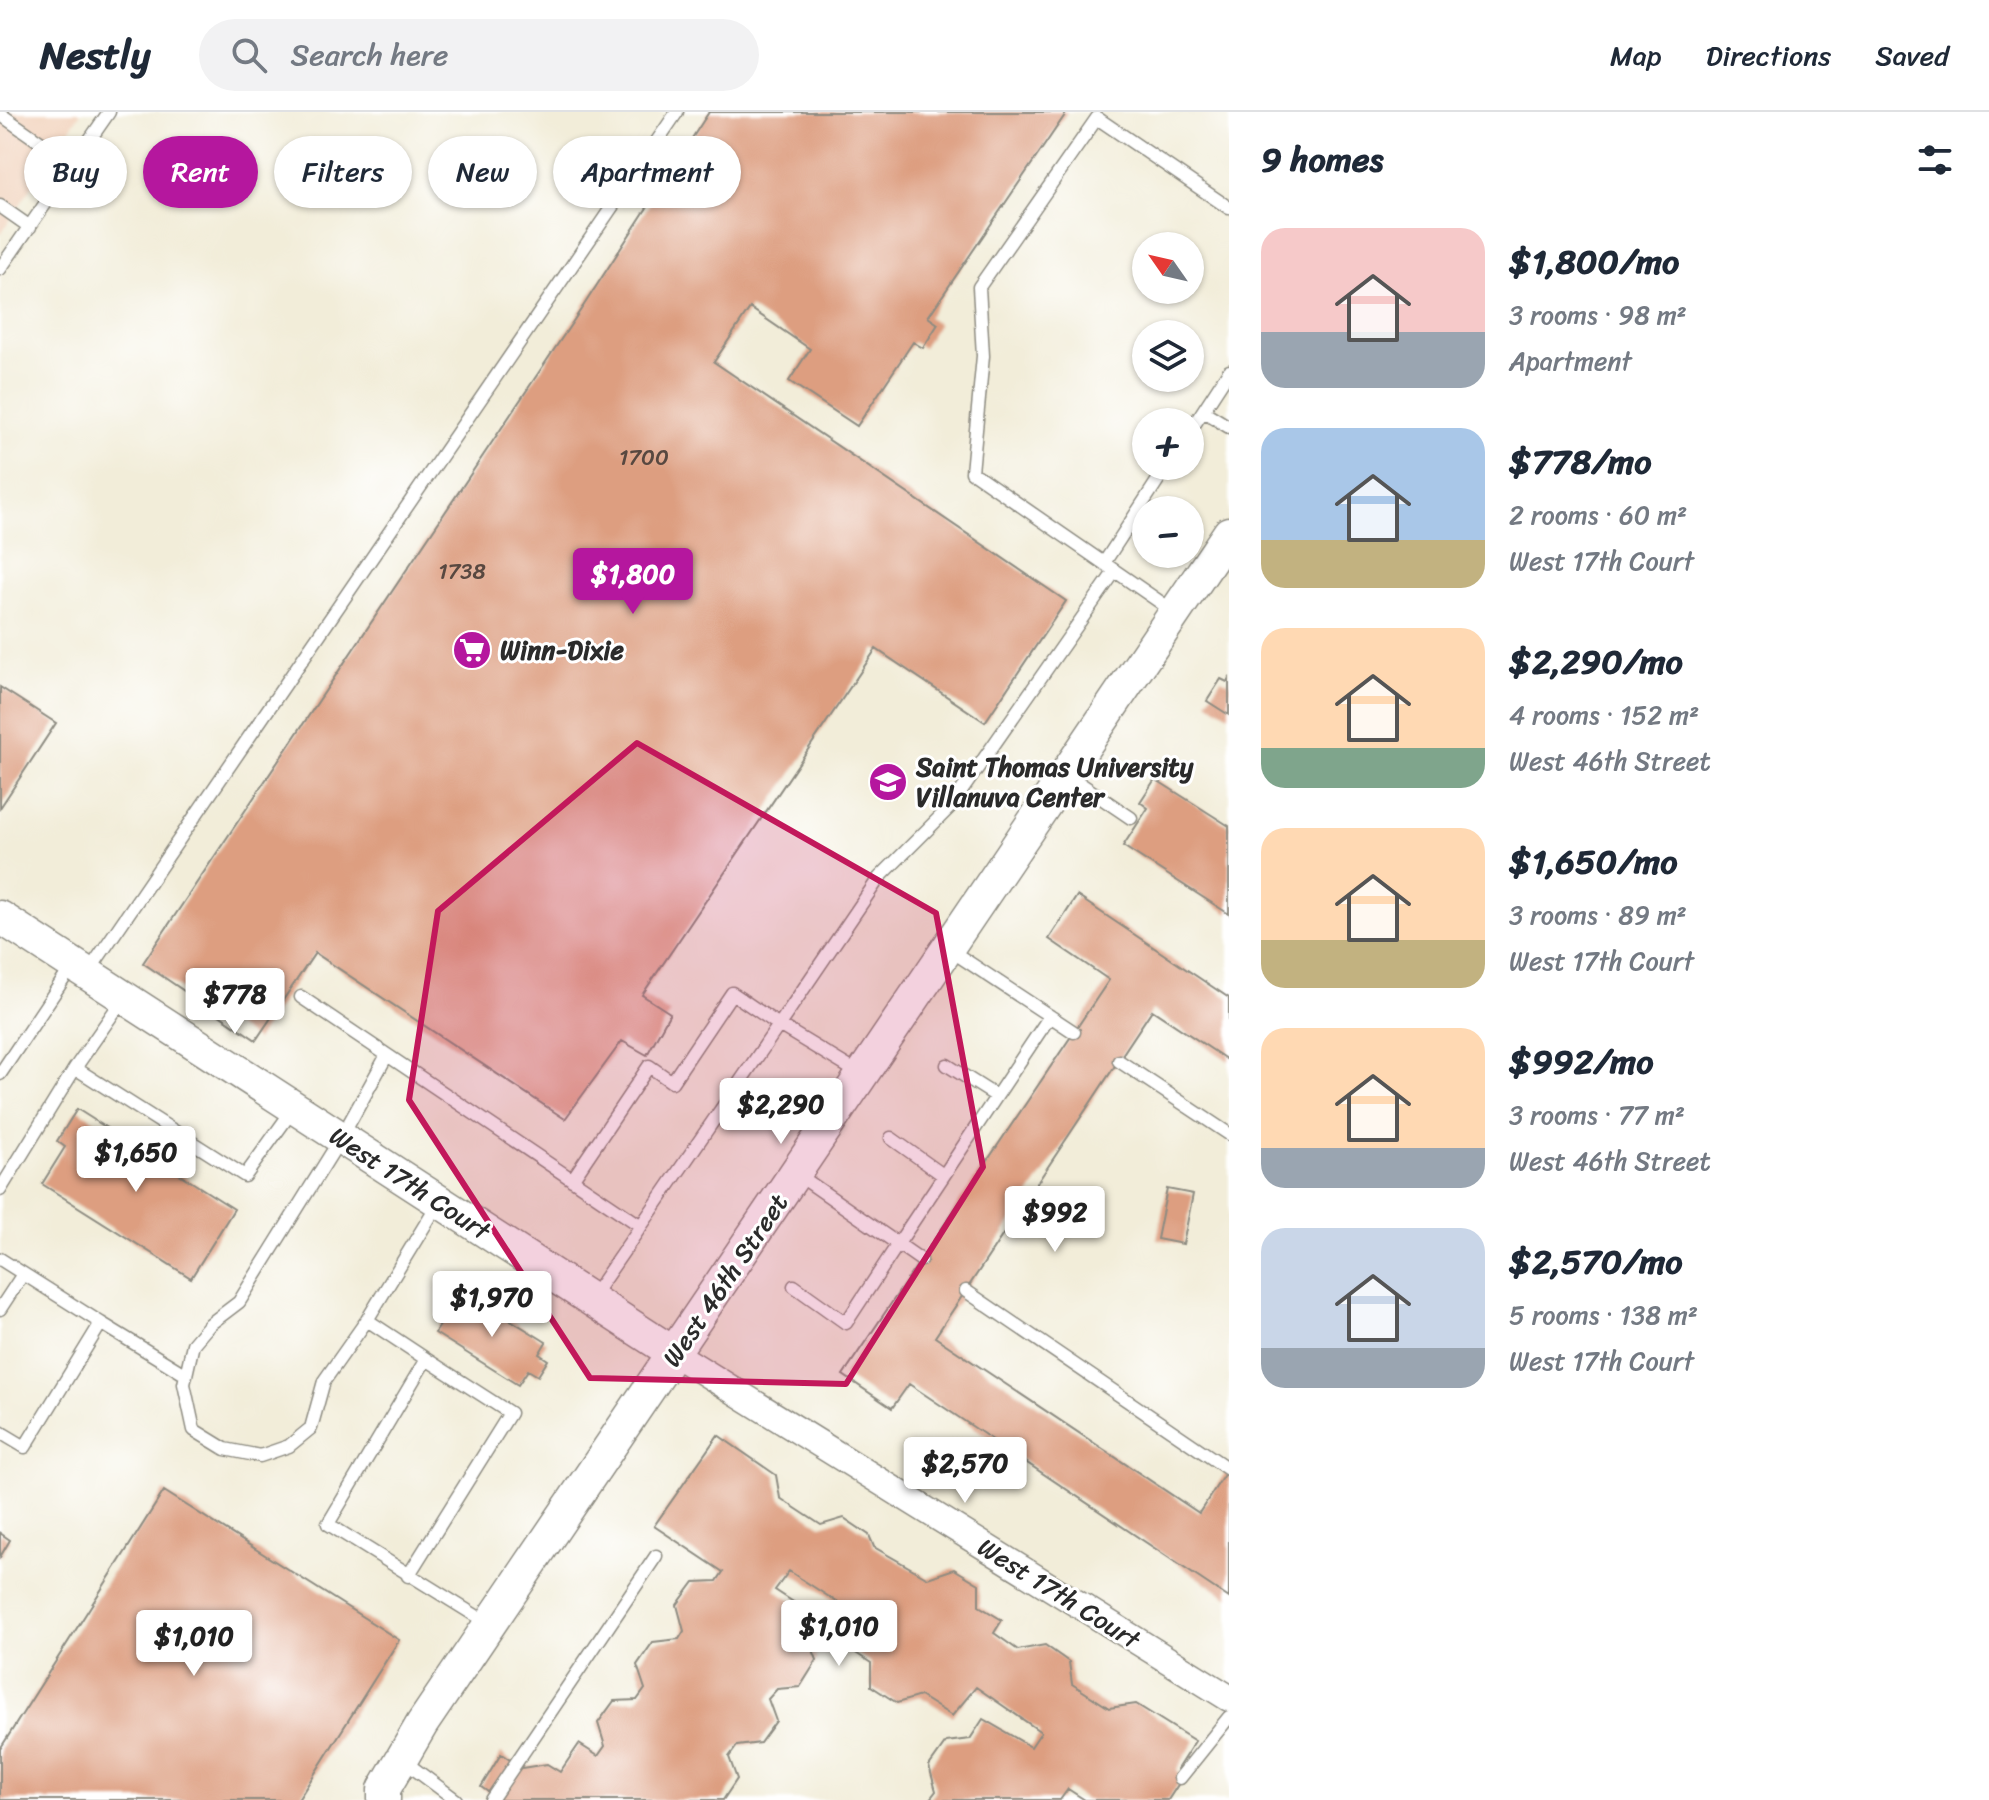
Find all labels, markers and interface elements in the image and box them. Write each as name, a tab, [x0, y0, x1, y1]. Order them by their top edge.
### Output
search box	[199, 19, 759, 91]
text: Nestly	[40, 22, 151, 89]
text: Search here	[291, 28, 449, 82]
text: Map	[1610, 31, 1662, 80]
text: Directions	[1706, 31, 1831, 80]
text: Saved	[1875, 31, 1949, 80]
icon: search	[227, 33, 271, 77]
text: 9 homes	[1261, 130, 1383, 190]
chip: Buy	[24, 136, 127, 208]
chip: Rent	[143, 136, 258, 208]
chip: Filters	[274, 136, 412, 208]
chip: New	[428, 136, 537, 208]
chip: Apartment	[553, 136, 741, 208]
icon: filters	[1913, 138, 1957, 182]
north arrow	[1132, 232, 1204, 304]
map controls	[1132, 232, 1204, 568]
text: $1,800/mo	[1509, 232, 1679, 292]
icon: home	[1325, 260, 1421, 356]
text: 3 rooms · 98 m²	[1509, 292, 1687, 338]
button: layers	[1132, 320, 1204, 392]
text: Apartment	[1509, 338, 1632, 384]
button: +	[1132, 408, 1204, 480]
text: $778/mo	[1509, 432, 1651, 492]
house number: 1700	[619, 438, 669, 477]
icon: home	[1325, 460, 1421, 556]
text: 2 rooms · 60 m²	[1509, 492, 1687, 538]
button: −	[1132, 496, 1204, 568]
text: West 17th Court	[1509, 538, 1694, 584]
pin: $1,800	[568, 548, 698, 616]
text: $1,800	[591, 551, 675, 597]
house number: 1738	[438, 552, 486, 591]
place label: Winn-Dixie	[500, 627, 625, 673]
supermarket icon: Winn-Dixie	[451, 629, 493, 671]
text: $2,290/mo	[1509, 632, 1683, 692]
icon: home	[1325, 660, 1421, 756]
text: 4 rooms · 152 m²	[1509, 692, 1699, 738]
text: West 46th Street	[1509, 738, 1711, 784]
place label: Saint Thomas University Villanuva Center	[915, 744, 1194, 820]
school or university icon: Saint Thomas University Villanuva Center	[867, 761, 909, 803]
text: $1,650/mo	[1509, 832, 1677, 892]
icon: home	[1325, 860, 1421, 956]
text: 3 rooms · 89 m²	[1509, 892, 1687, 938]
text: West 17th Court	[1509, 938, 1694, 984]
pin: $778	[188, 968, 282, 1036]
text: $778	[204, 971, 266, 1017]
text: $992/mo	[1509, 1032, 1654, 1092]
icon: home	[1325, 1060, 1421, 1156]
pin: $2,290	[716, 1078, 846, 1146]
text: $2,290	[738, 1081, 824, 1127]
text: 3 rooms · 77 m²	[1509, 1092, 1685, 1138]
street label: West 17th Court	[320, 1113, 501, 1253]
pin: $1,650	[71, 1126, 201, 1194]
text: $1,650	[95, 1129, 177, 1175]
text: West 46th Street	[1509, 1138, 1711, 1184]
street label: West 46th Street	[650, 1183, 800, 1377]
pin: $992	[1008, 1186, 1102, 1254]
text: $992	[1023, 1189, 1087, 1235]
text: $2,570/mo	[1509, 1232, 1683, 1292]
icon: home	[1325, 1260, 1421, 1356]
pin: $1,970	[427, 1271, 557, 1339]
text: $1,970	[451, 1274, 533, 1320]
text: 5 rooms · 138 m²	[1509, 1292, 1698, 1338]
text: West 17th Court	[1509, 1338, 1694, 1384]
pin: $2,570	[900, 1437, 1030, 1505]
text: $2,570	[922, 1440, 1008, 1486]
street label: West 17th Court	[968, 1525, 1151, 1662]
pin: $1,010	[774, 1600, 904, 1668]
text: $1,010	[799, 1603, 879, 1649]
pin: $1,010	[129, 1610, 259, 1678]
text: $1,010	[154, 1613, 234, 1659]

